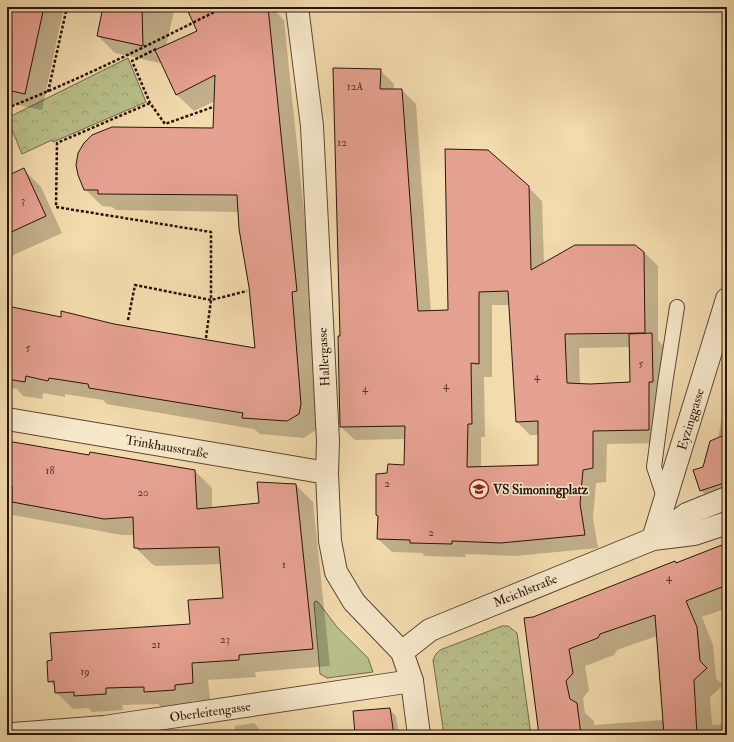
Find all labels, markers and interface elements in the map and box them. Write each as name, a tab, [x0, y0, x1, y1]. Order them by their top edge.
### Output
house number: 12A	[347, 80, 363, 93]
house number: 12	[337, 136, 347, 149]
house number: 3	[21, 194, 25, 207]
street label: Hallergasse	[314, 327, 334, 387]
house number: 5	[26, 341, 31, 354]
house number: 5	[639, 357, 644, 370]
house number: 4	[534, 370, 541, 383]
house number: 4	[443, 379, 450, 392]
house number: 4	[362, 382, 369, 395]
street label: Eyzinggasse	[674, 386, 709, 452]
street label: Trinkhausstraße	[124, 432, 210, 462]
house number: 18	[45, 464, 55, 477]
house number: 2	[384, 477, 390, 490]
school or university icon: VS Simoningplatz	[468, 478, 490, 500]
place label: VS Simoningplatz	[492, 482, 589, 499]
house number: 20	[137, 486, 149, 499]
house number: 2	[428, 526, 434, 539]
house number: 1	[282, 558, 286, 571]
street label: Meichlstraße	[491, 571, 560, 611]
house number: 4	[666, 571, 673, 584]
house number: 23	[220, 633, 230, 646]
house number: 21	[151, 638, 161, 651]
house number: 19	[80, 665, 90, 678]
street label: Oberleitengasse	[169, 698, 252, 726]

